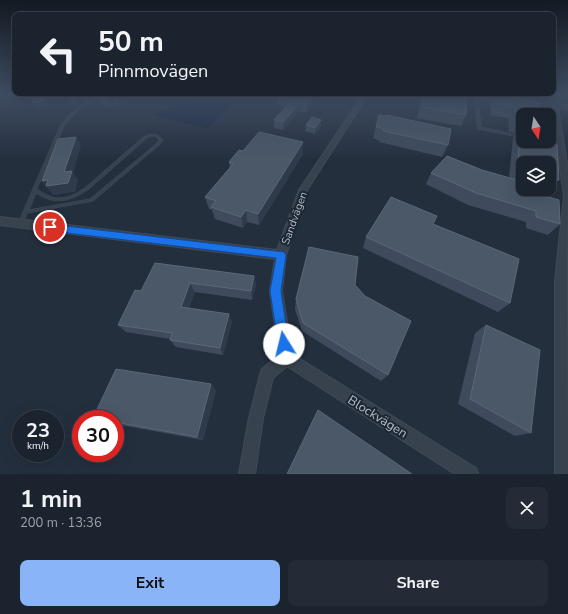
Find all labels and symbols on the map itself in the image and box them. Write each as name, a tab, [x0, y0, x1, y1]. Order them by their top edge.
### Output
north arrow	[516, 108, 556, 148]
street label: Sandvägen	[278, 190, 311, 247]
pin	[33, 210, 67, 244]
position arrow	[263, 323, 305, 365]
street label: Blockvägen	[344, 391, 411, 442]
speed limit sign: 30	[72, 410, 124, 462]

